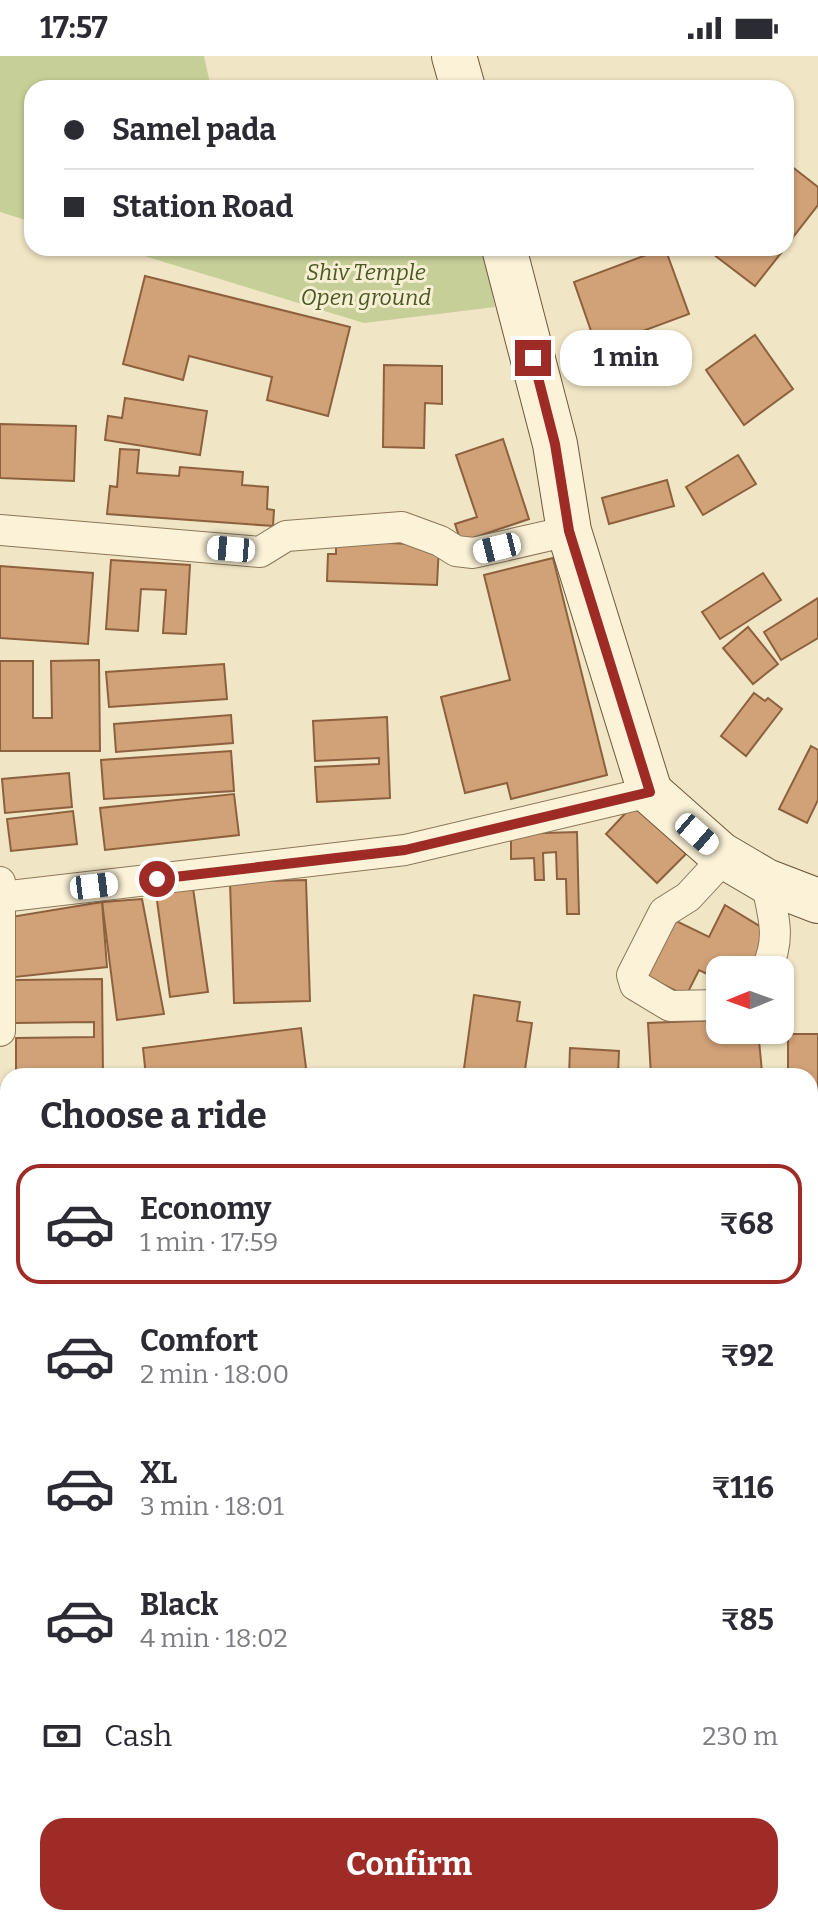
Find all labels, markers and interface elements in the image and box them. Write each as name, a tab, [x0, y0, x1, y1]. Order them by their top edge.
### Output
text: 17:57	[40, 10, 108, 46]
text: Samel pada	[112, 112, 276, 148]
text: Station Road	[112, 189, 293, 225]
park label: Shiv Temple Open ground	[301, 259, 431, 311]
callout: 1 min	[561, 330, 693, 386]
route end	[515, 340, 551, 376]
text: 1 min	[593, 342, 659, 373]
car	[471, 531, 523, 565]
car	[206, 535, 256, 563]
car	[671, 809, 723, 859]
route start	[139, 861, 175, 897]
car	[69, 871, 119, 901]
north arrow	[706, 956, 794, 1044]
map controls	[706, 956, 794, 1044]
text: Choose a ride	[40, 1094, 267, 1138]
icon: car	[44, 1188, 116, 1260]
text: Economy	[140, 1191, 271, 1227]
text: ₹68	[719, 1206, 774, 1242]
text: 1 min · 17:59	[140, 1227, 278, 1258]
icon: car	[44, 1320, 116, 1392]
text: Comfort	[140, 1323, 258, 1359]
text: ₹92	[721, 1338, 774, 1374]
text: 2 min · 18:00	[140, 1359, 289, 1390]
icon: car	[44, 1452, 116, 1524]
text: XL	[140, 1455, 177, 1491]
text: ₹116	[712, 1470, 774, 1506]
text: 3 min · 18:01	[140, 1491, 284, 1522]
icon: car	[44, 1584, 116, 1656]
text: Black	[140, 1587, 218, 1623]
text: ₹85	[721, 1602, 774, 1638]
text: 4 min · 18:02	[140, 1623, 288, 1654]
icon: cash	[40, 1714, 84, 1758]
text: Cash	[104, 1718, 172, 1754]
text: 230 m	[702, 1721, 778, 1752]
button: Confirm	[40, 1818, 778, 1910]

